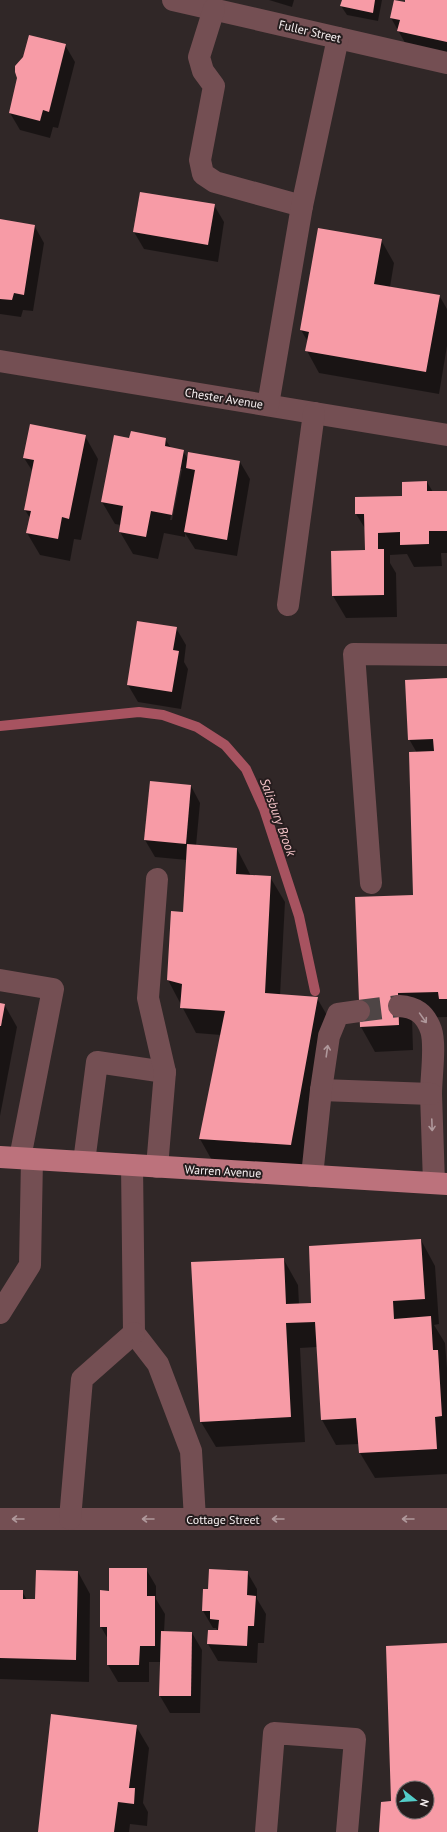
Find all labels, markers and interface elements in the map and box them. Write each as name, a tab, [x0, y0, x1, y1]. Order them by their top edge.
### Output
street label: Fuller Street	[277, 17, 343, 45]
street label: Chester Avenue	[184, 384, 264, 412]
water label: Salisbury Brook	[256, 776, 300, 859]
one-way arrow	[419, 1012, 427, 1023]
one-way arrow	[323, 1045, 331, 1058]
one-way arrow	[429, 1118, 436, 1131]
street label: Warren Avenue	[184, 1162, 262, 1180]
street label: Cottage Street	[186, 1512, 260, 1527]
one-way arrow	[12, 1515, 25, 1523]
one-way arrow	[142, 1515, 155, 1523]
one-way arrow	[272, 1515, 285, 1523]
one-way arrow	[402, 1515, 415, 1523]
north arrow	[395, 1780, 435, 1820]
text: N	[417, 1797, 432, 1808]

